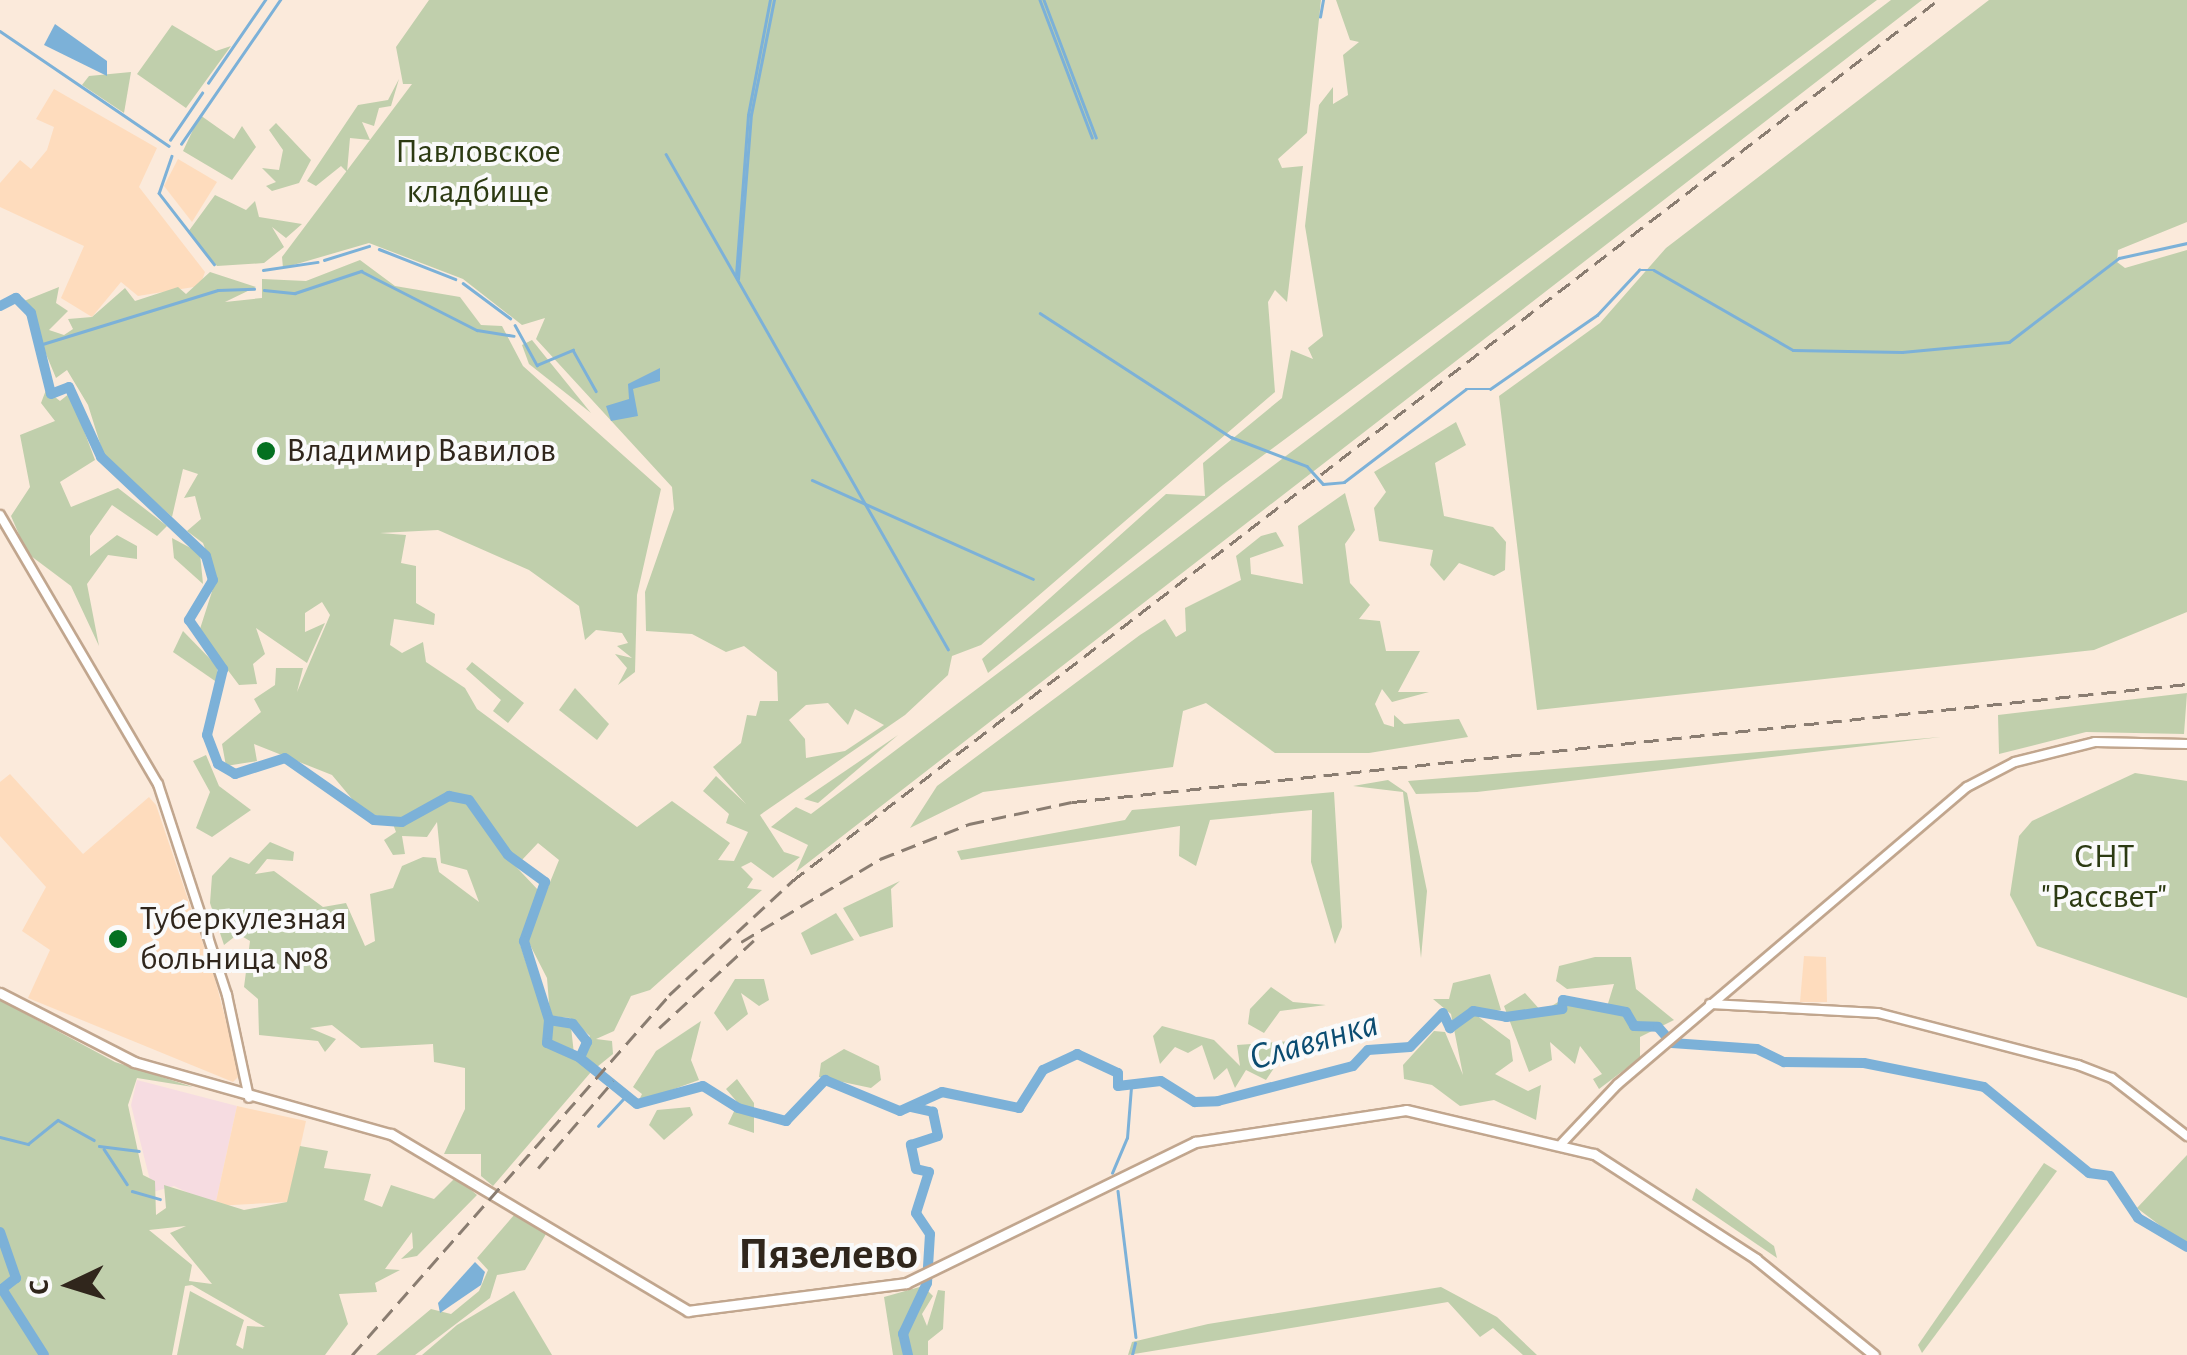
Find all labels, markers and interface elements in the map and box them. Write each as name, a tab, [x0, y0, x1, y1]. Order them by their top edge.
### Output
park label: Павловское кладбище	[395, 131, 561, 213]
place label: Владимир Вавилов	[286, 430, 556, 472]
marker: Владимир Вавилов	[255, 440, 277, 462]
park label: СНТ "Рассвет"	[2041, 836, 2167, 918]
place label: Туберкулезная больница №8	[140, 898, 347, 980]
marker: Туберкулезная больница №8	[105, 926, 131, 952]
water label: Славянка	[1244, 1002, 1384, 1082]
district label: Пязелево	[738, 1228, 918, 1282]
north arrow	[20, 1235, 120, 1335]
text: С	[26, 1278, 55, 1296]

